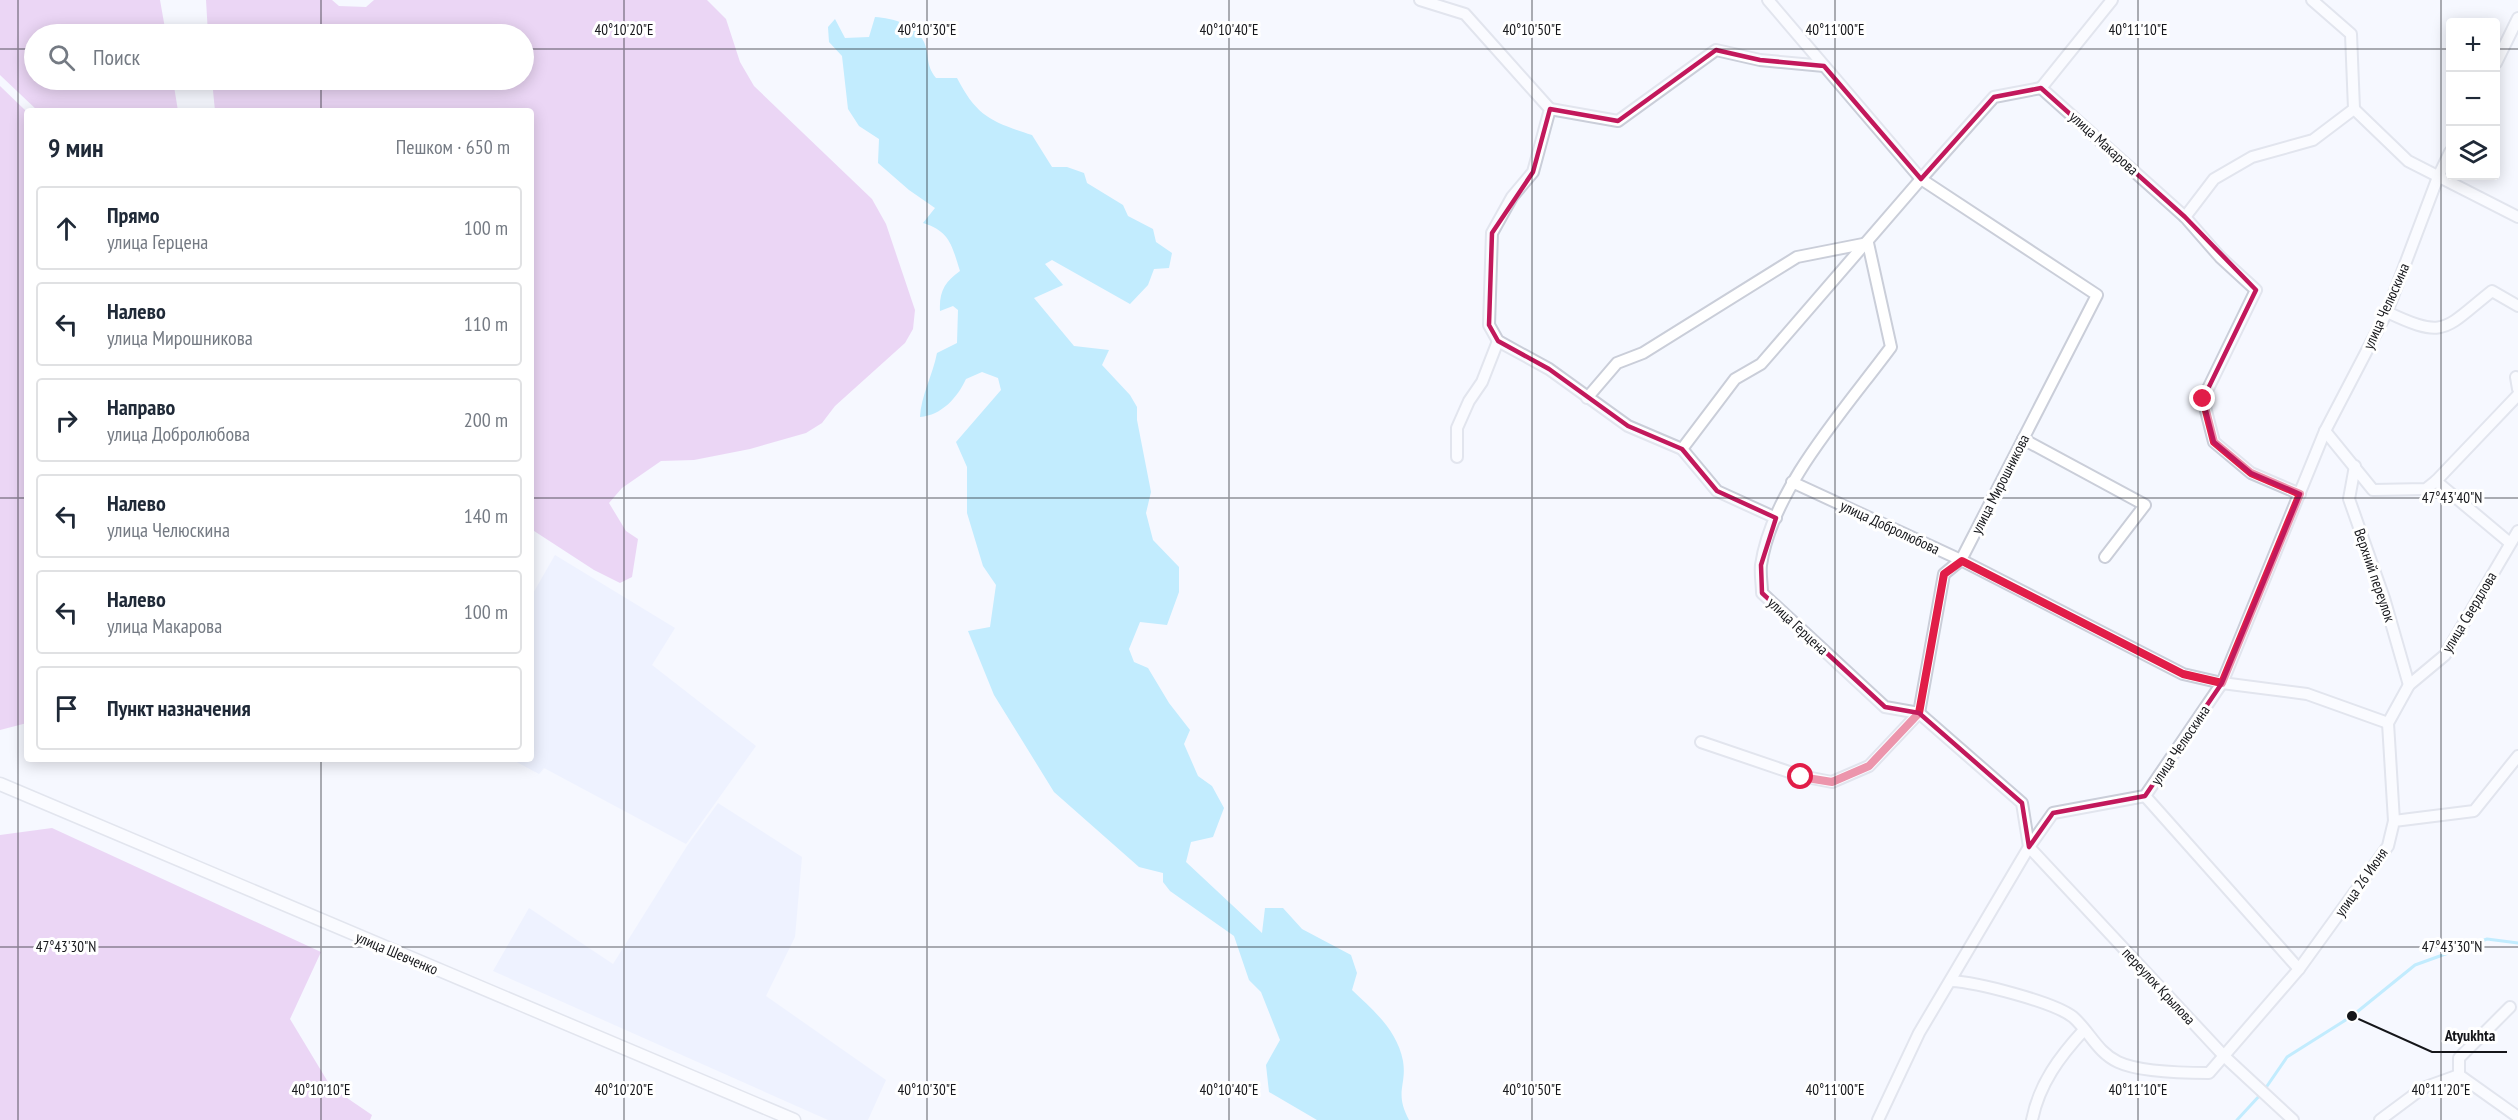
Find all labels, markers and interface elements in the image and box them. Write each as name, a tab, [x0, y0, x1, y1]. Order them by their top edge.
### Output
map controls	[2446, 18, 2500, 180]
button: +	[2446, 18, 2500, 72]
text: 40°10'20"E	[594, 20, 654, 39]
text: 40°10'30"E	[897, 20, 957, 39]
text: 40°10'40"E	[1199, 20, 1259, 39]
text: 40°10'50"E	[1502, 20, 1562, 39]
text: 40°11'00"E	[1805, 20, 1865, 39]
text: 40°11'10"E	[2108, 20, 2168, 39]
search box	[24, 24, 534, 90]
icon: search	[45, 41, 78, 74]
text: Поиск	[93, 43, 140, 71]
button: −	[2446, 72, 2500, 126]
street label: улица Макарова	[2066, 107, 2142, 179]
button: layers	[2446, 126, 2500, 180]
text: 9 мин	[48, 131, 103, 164]
text: Пешком · 650 m	[396, 134, 510, 160]
text: Прямо	[107, 201, 160, 229]
icon: ahead	[50, 212, 83, 245]
text: 100 m	[464, 215, 508, 241]
text: улица Герцена	[107, 229, 208, 255]
street label: улица Челюскина	[2359, 260, 2413, 352]
text: Налево	[107, 297, 166, 325]
icon: left	[50, 308, 83, 341]
text: 110 m	[464, 311, 508, 337]
text: улица Мирошникова	[107, 325, 253, 351]
route end	[2189, 385, 2215, 411]
text: Направо	[107, 393, 175, 421]
icon: right	[50, 404, 83, 437]
text: 200 m	[464, 407, 508, 433]
text: улица Добролюбова	[107, 421, 250, 447]
street label: улица Мирошникова	[1967, 431, 2033, 537]
text: 47°43'40"N	[2422, 488, 2482, 507]
text: Налево	[107, 489, 166, 517]
street label: улица Добролюбова	[1837, 496, 1943, 558]
icon: left	[50, 500, 83, 533]
text: 140 m	[464, 503, 508, 529]
text: улица Челюскина	[107, 517, 230, 543]
street label: Верхний переулок	[2350, 526, 2400, 624]
street label: улица Свердлова	[2437, 568, 2501, 656]
text: Налево	[107, 585, 166, 613]
street label: улица Герцена	[1764, 593, 1832, 659]
icon: left	[50, 596, 83, 629]
text: 100 m	[464, 599, 508, 625]
text: улица Макарова	[107, 613, 222, 639]
icon: arrive	[50, 692, 83, 725]
text: Пункт назначения	[107, 694, 251, 722]
street label: улица Челюскина	[2146, 701, 2214, 789]
route start	[1787, 763, 1813, 789]
street label: улица 26 Июня	[2330, 844, 2392, 920]
street label: улица Шевченко	[353, 927, 441, 979]
text: 47°43'30"N	[36, 937, 96, 956]
text: 47°43'30"N	[2422, 937, 2482, 956]
street label: переулок Крылова	[2118, 943, 2200, 1029]
callout: Atyukhta	[2432, 1018, 2507, 1052]
text: Atyukhta	[2444, 1025, 2496, 1045]
text: 40°10'10"E	[291, 1080, 351, 1099]
text: 40°10'20"E	[594, 1080, 654, 1099]
text: 40°10'30"E	[897, 1080, 957, 1099]
text: 40°10'40"E	[1199, 1080, 1259, 1099]
text: 40°10'50"E	[1502, 1080, 1562, 1099]
text: 40°11'00"E	[1805, 1080, 1865, 1099]
text: 40°11'10"E	[2108, 1080, 2168, 1099]
text: 40°11'20"E	[2411, 1080, 2471, 1099]

